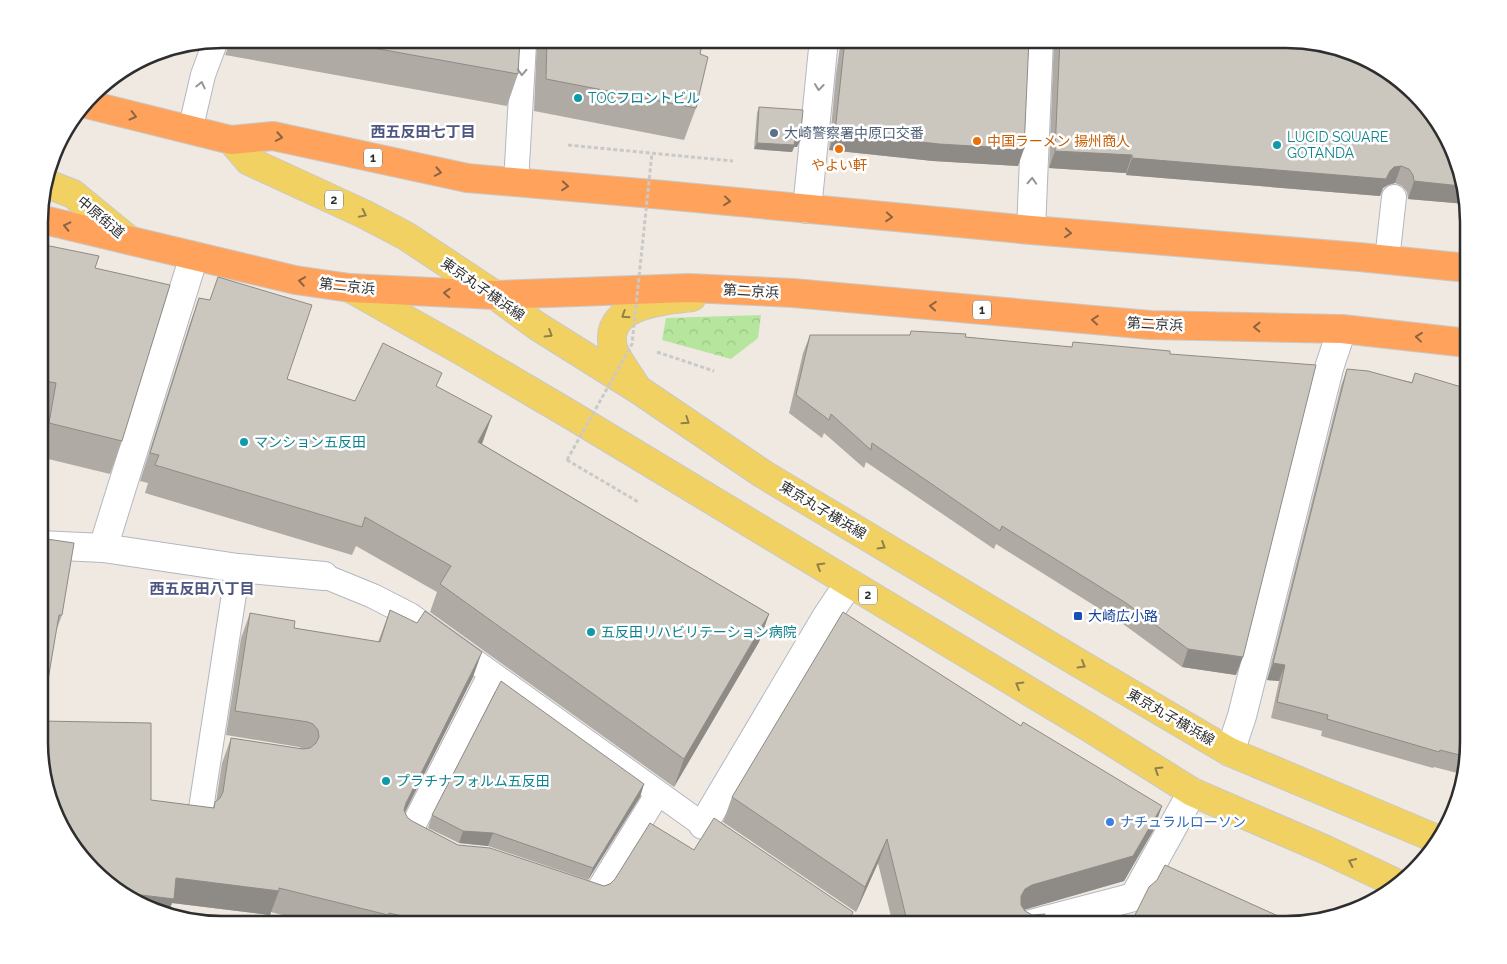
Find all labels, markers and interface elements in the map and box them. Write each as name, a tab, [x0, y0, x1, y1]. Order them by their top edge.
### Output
one-way arrow	[517, 69, 528, 77]
one-way arrow	[195, 80, 206, 89]
one-way arrow	[814, 84, 825, 92]
place label: TOCフロントビル	[588, 90, 700, 106]
marker: TOCフロントビル	[572, 92, 584, 104]
one-way arrow	[128, 110, 137, 121]
district label: 西五反田七丁目	[370, 123, 476, 141]
place label: 大崎警察署中原口交番	[784, 125, 924, 141]
marker: 大崎警察署中原口交番	[768, 127, 780, 139]
place label: LUCID SQUARE GOTANDA	[1287, 129, 1388, 161]
one-way arrow	[275, 132, 284, 142]
place label: 中国ラーメン 揚州商人	[987, 133, 1130, 149]
marker: 中国ラーメン 揚州商人	[971, 135, 983, 147]
marker: LUCID SQUARE GOTANDA	[1271, 139, 1283, 151]
marker: やよい軒	[833, 143, 845, 155]
road number: 1	[364, 148, 382, 168]
place label: やよい軒	[811, 157, 867, 173]
one-way arrow	[434, 167, 442, 177]
one-way arrow	[1027, 177, 1037, 184]
one-way arrow	[561, 180, 569, 191]
road number: 2	[325, 190, 343, 210]
street label: 中原街道	[74, 193, 128, 241]
one-way arrow	[723, 195, 731, 206]
one-way arrow	[358, 208, 367, 218]
one-way arrow	[885, 211, 893, 222]
one-way arrow	[63, 221, 72, 232]
one-way arrow	[1064, 227, 1072, 238]
street label: 東京丸子横浜線	[438, 254, 528, 324]
street label: 第二京浜	[318, 275, 376, 297]
one-way arrow	[297, 276, 306, 286]
street label: 第二京浜	[723, 282, 779, 300]
one-way arrow	[442, 287, 450, 298]
road number: 1	[973, 300, 991, 320]
one-way arrow	[929, 301, 937, 312]
one-way arrow	[622, 308, 631, 318]
one-way arrow	[1091, 315, 1099, 326]
street label: 第二京浜	[1127, 315, 1183, 333]
one-way arrow	[1253, 322, 1261, 333]
one-way arrow	[544, 327, 553, 337]
one-way arrow	[1415, 332, 1423, 343]
one-way arrow	[680, 415, 690, 424]
place label: マンション五反田	[254, 434, 366, 450]
marker: マンション五反田	[238, 436, 250, 448]
street label: 東京丸子横浜線	[777, 478, 869, 542]
one-way arrow	[877, 539, 886, 549]
one-way arrow	[816, 562, 825, 572]
district label: 西五反田八丁目	[149, 580, 255, 598]
road number: 2	[859, 586, 877, 604]
place label: 大崎広小路	[1088, 608, 1158, 624]
marker: 大崎広小路	[1072, 610, 1084, 622]
place label: 五反田リハビリテーション病院	[601, 624, 797, 640]
marker: 五反田リハビリテーション病院	[585, 626, 597, 638]
one-way arrow	[1076, 659, 1085, 669]
one-way arrow	[1016, 682, 1025, 692]
street label: 東京丸子横浜線	[1125, 686, 1217, 748]
one-way arrow	[1154, 767, 1163, 777]
place label: プラチナフォルム五反田	[396, 773, 550, 789]
marker: プラチナフォルム五反田	[380, 775, 392, 787]
place label: ナチュラルローソン	[1120, 814, 1246, 830]
marker: ナチュラルローソン	[1104, 816, 1116, 828]
one-way arrow	[1348, 859, 1357, 869]

